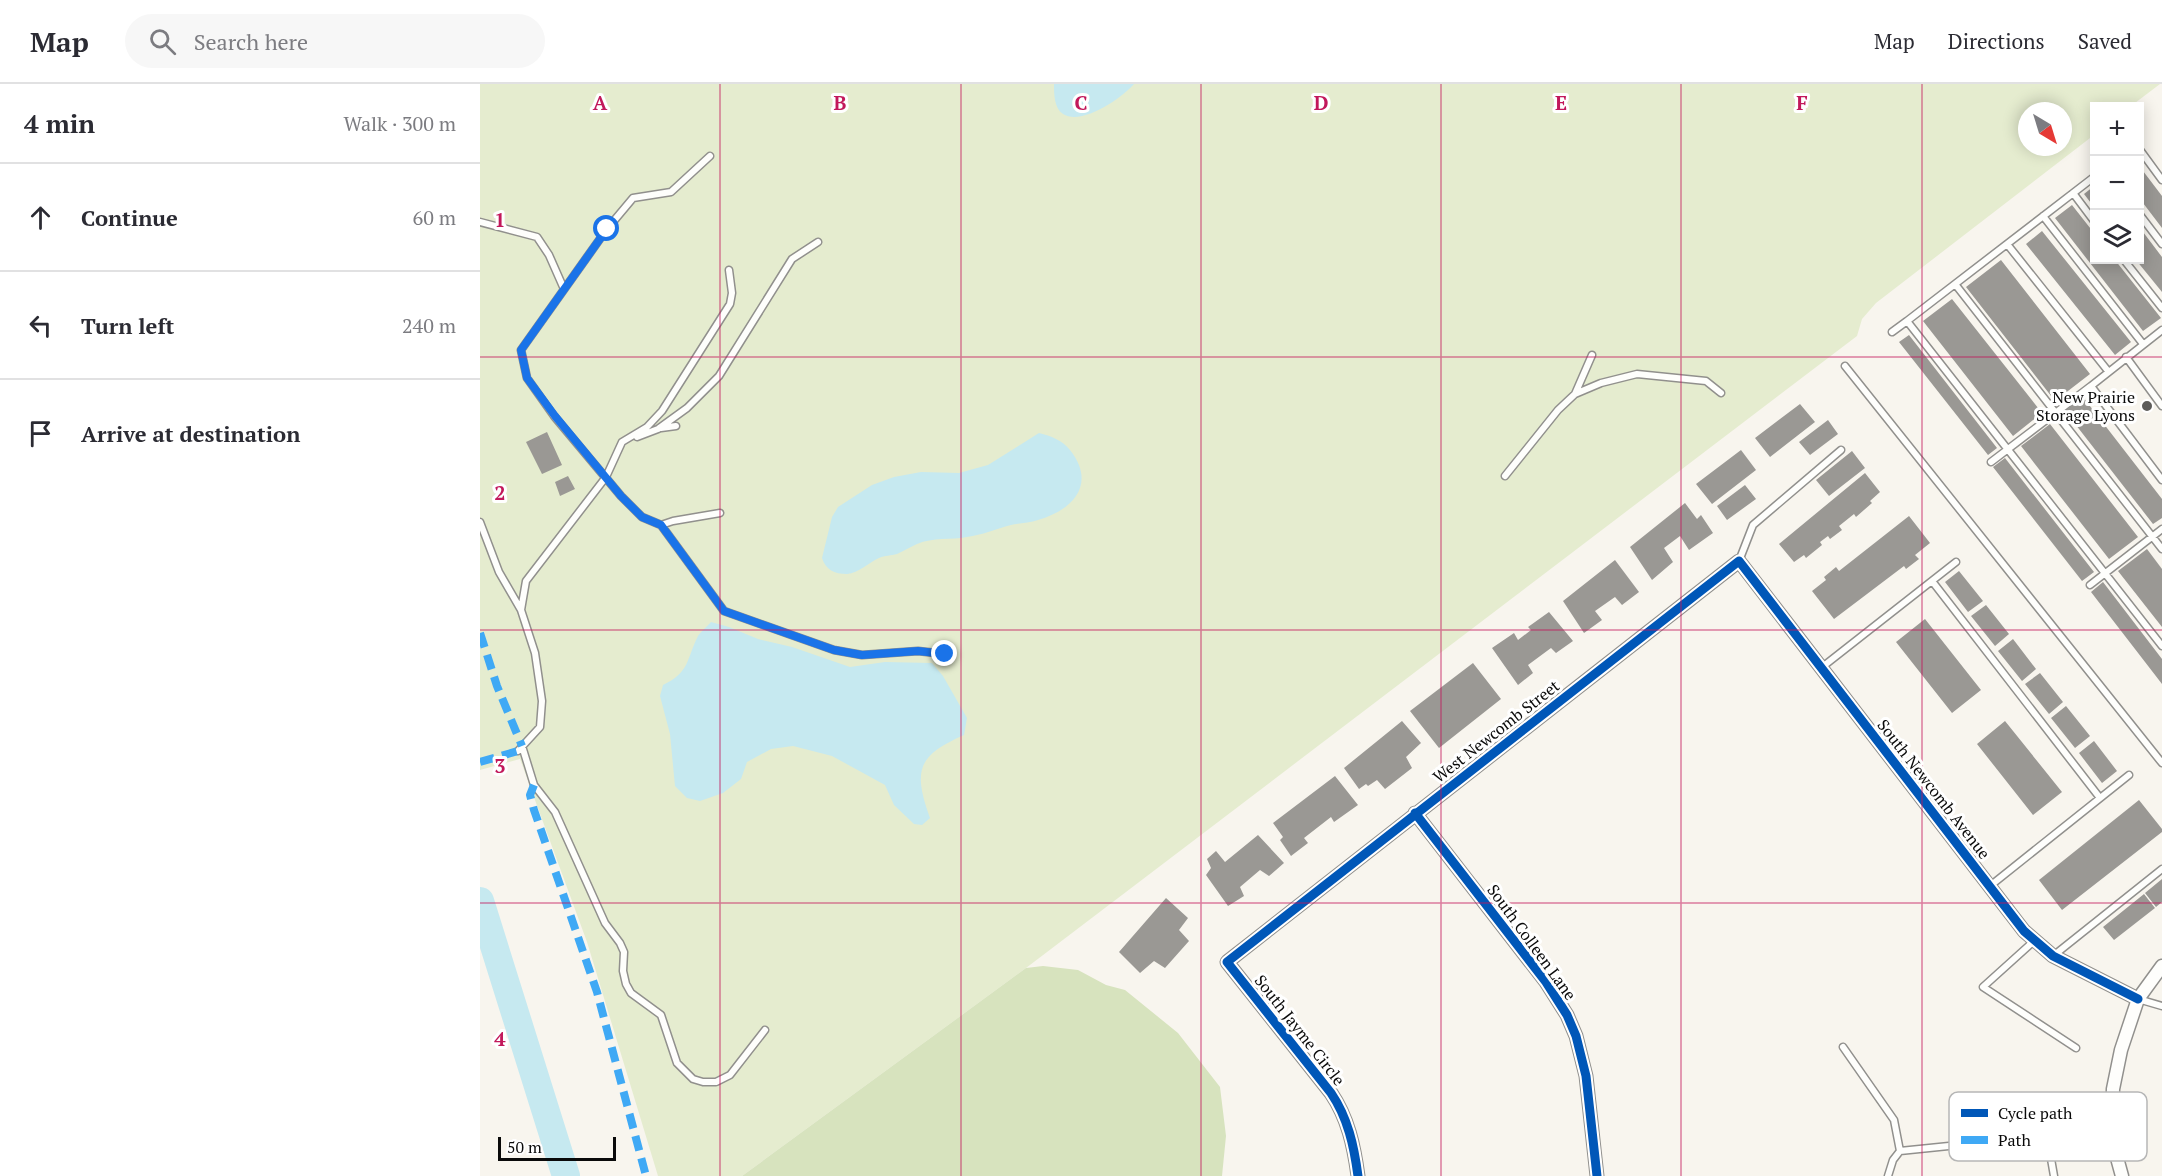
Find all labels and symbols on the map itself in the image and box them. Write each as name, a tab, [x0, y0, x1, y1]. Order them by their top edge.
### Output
text: A	[593, 89, 608, 116]
text: B	[834, 89, 847, 116]
text: C	[1074, 89, 1088, 116]
text: D	[1314, 89, 1328, 116]
text: E	[1555, 89, 1567, 116]
text: F	[1796, 89, 1808, 116]
north arrow	[2018, 102, 2072, 156]
text: 1	[494, 206, 506, 233]
route start	[593, 215, 619, 241]
place label: New Prairie Storage Lyons	[2036, 386, 2135, 426]
marker: New Prairie Storage Lyons	[2140, 399, 2154, 413]
text: 2	[494, 479, 506, 506]
route end	[931, 640, 957, 666]
street label: West Newcomb Street	[1428, 675, 1564, 787]
street label: South Newcomb Avenue	[1873, 715, 1995, 863]
text: 3	[494, 752, 506, 779]
street label: South Colleen Lane	[1483, 880, 1581, 1004]
street label: South Jayme Circle	[1250, 970, 1350, 1090]
text: 4	[494, 1025, 506, 1052]
legend	[1949, 1092, 2147, 1161]
text: Cycle path	[1998, 1102, 2073, 1124]
text: Path	[1998, 1129, 2032, 1151]
scale bar	[498, 1134, 616, 1162]

